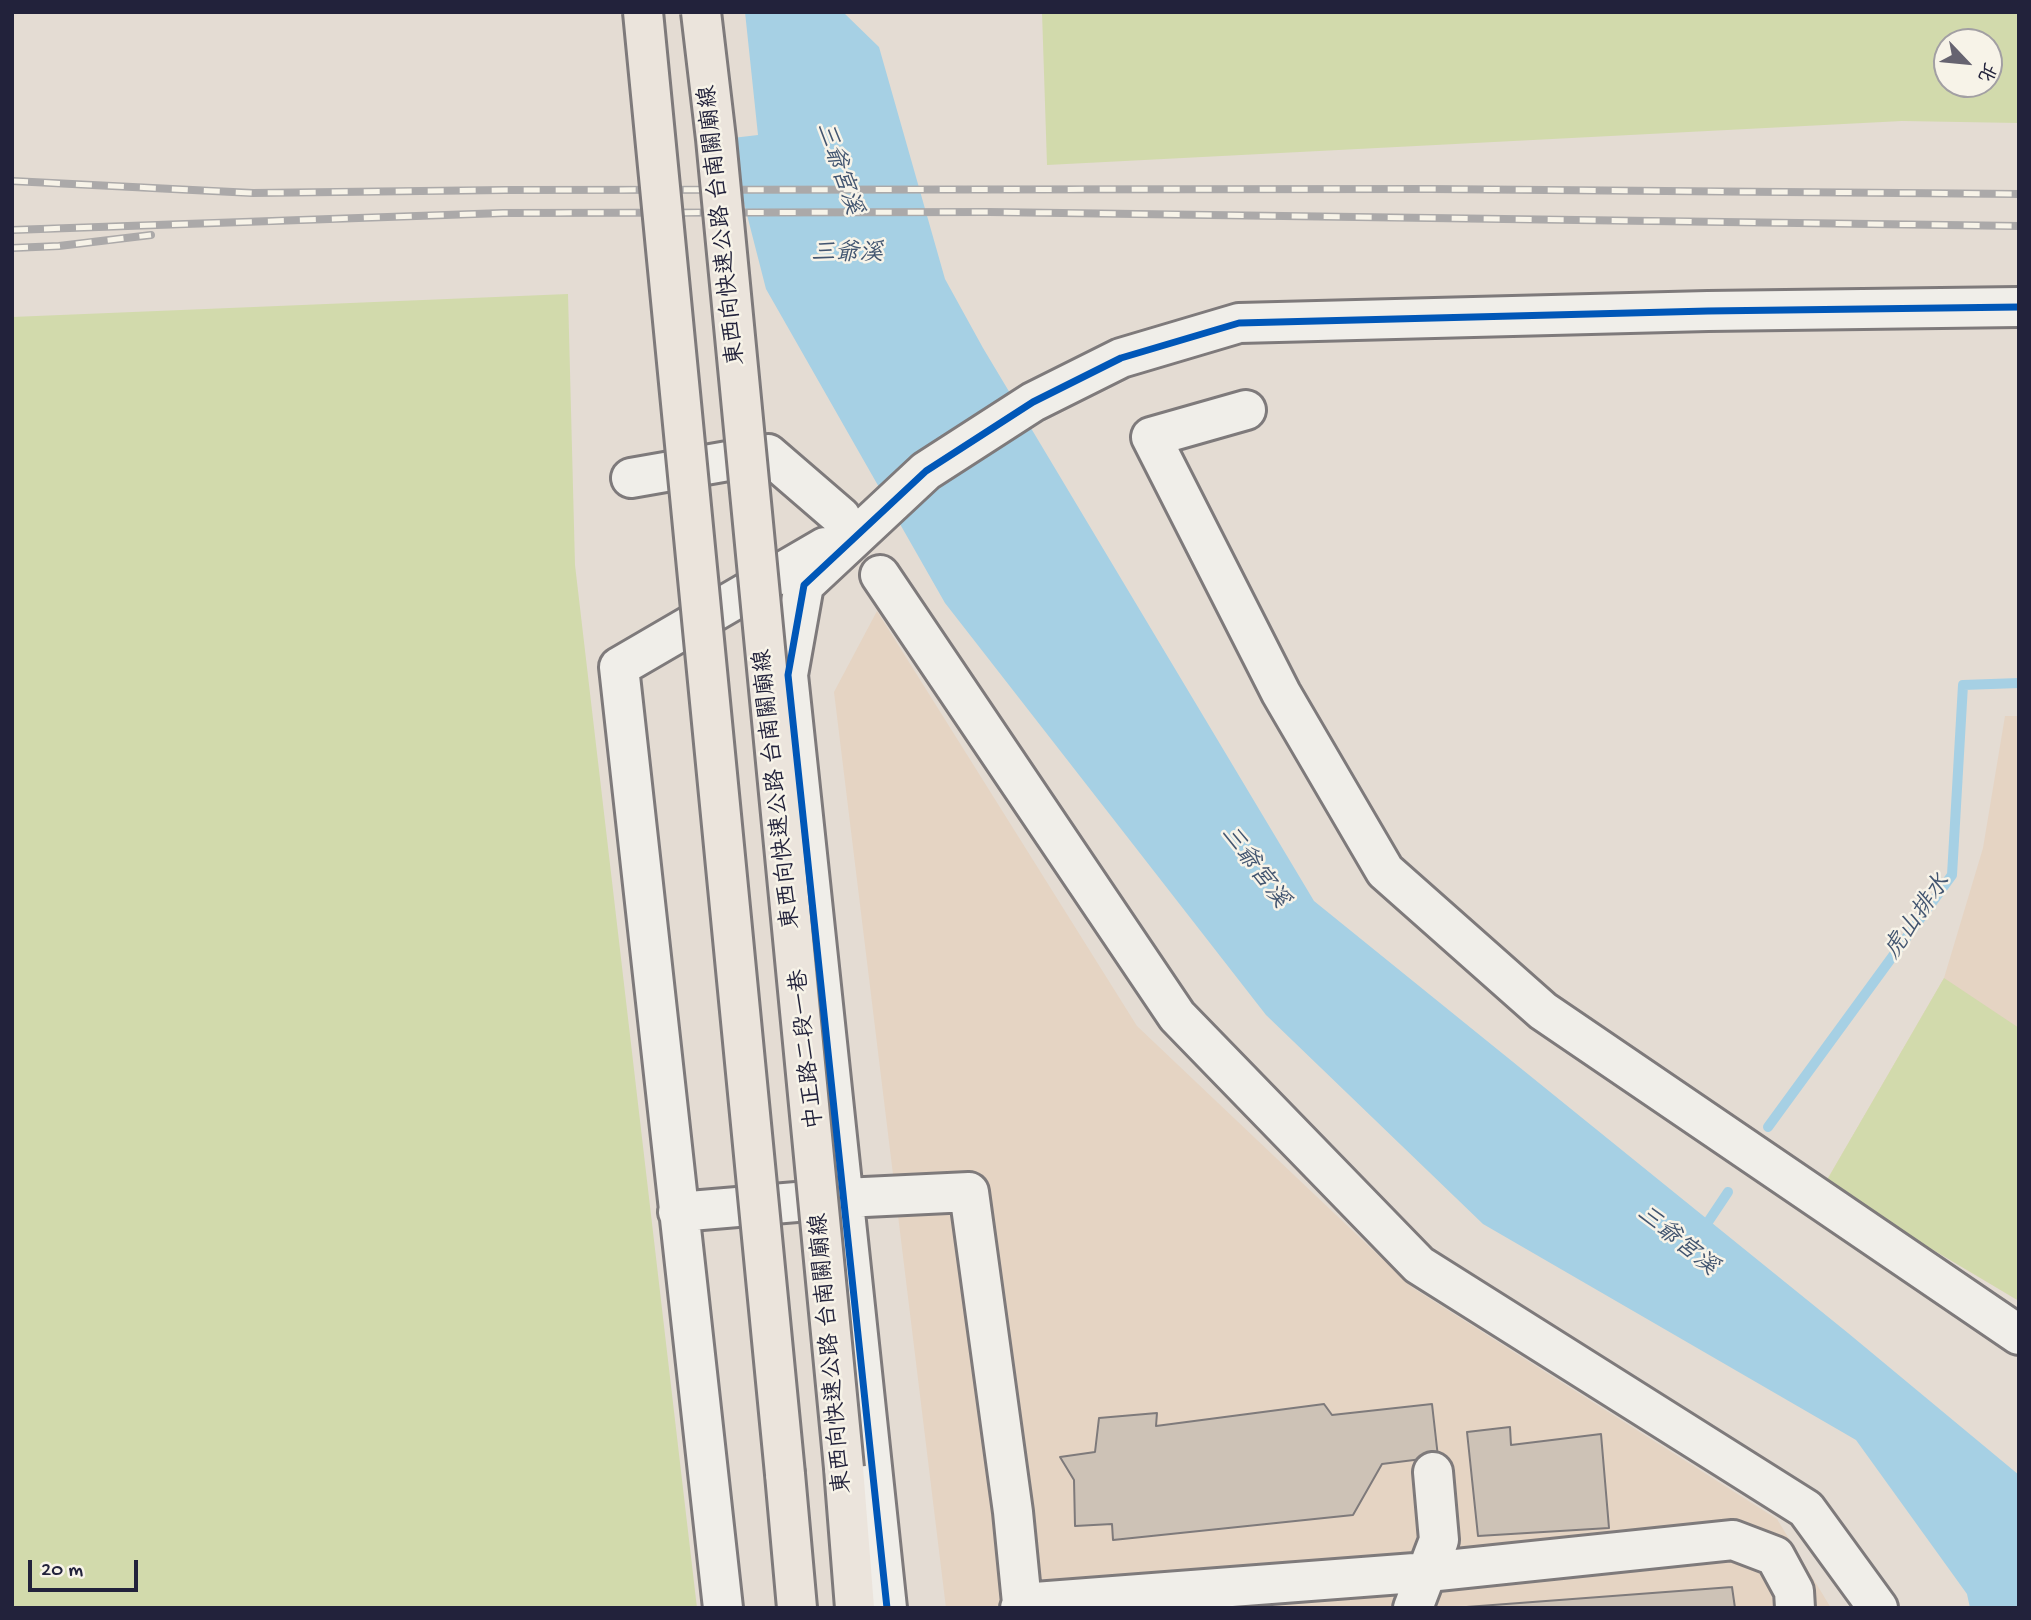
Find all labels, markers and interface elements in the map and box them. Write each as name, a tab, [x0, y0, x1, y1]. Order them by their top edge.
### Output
north arrow	[1933, 28, 2003, 98]
text: 北	[1971, 58, 2000, 85]
street label: 東西向快速公路 台南關廟線	[696, 84, 752, 366]
water label: 三爺宮溪	[808, 119, 866, 219]
water label: 三爺溪	[811, 241, 883, 269]
street label: 東西向快速公路 台南關廟線	[751, 648, 807, 930]
water label: 三爺宮溪	[1213, 821, 1293, 915]
water label: 虎山排水	[1880, 870, 1958, 966]
street label: 中正路二段一巷	[787, 967, 831, 1131]
water label: 三爺宮溪	[1630, 1201, 1722, 1283]
street label: 東西向快速公路 台南關廟線	[807, 1212, 859, 1494]
scale bar	[32, 1546, 142, 1590]
text: 20 m	[41, 1559, 83, 1584]

